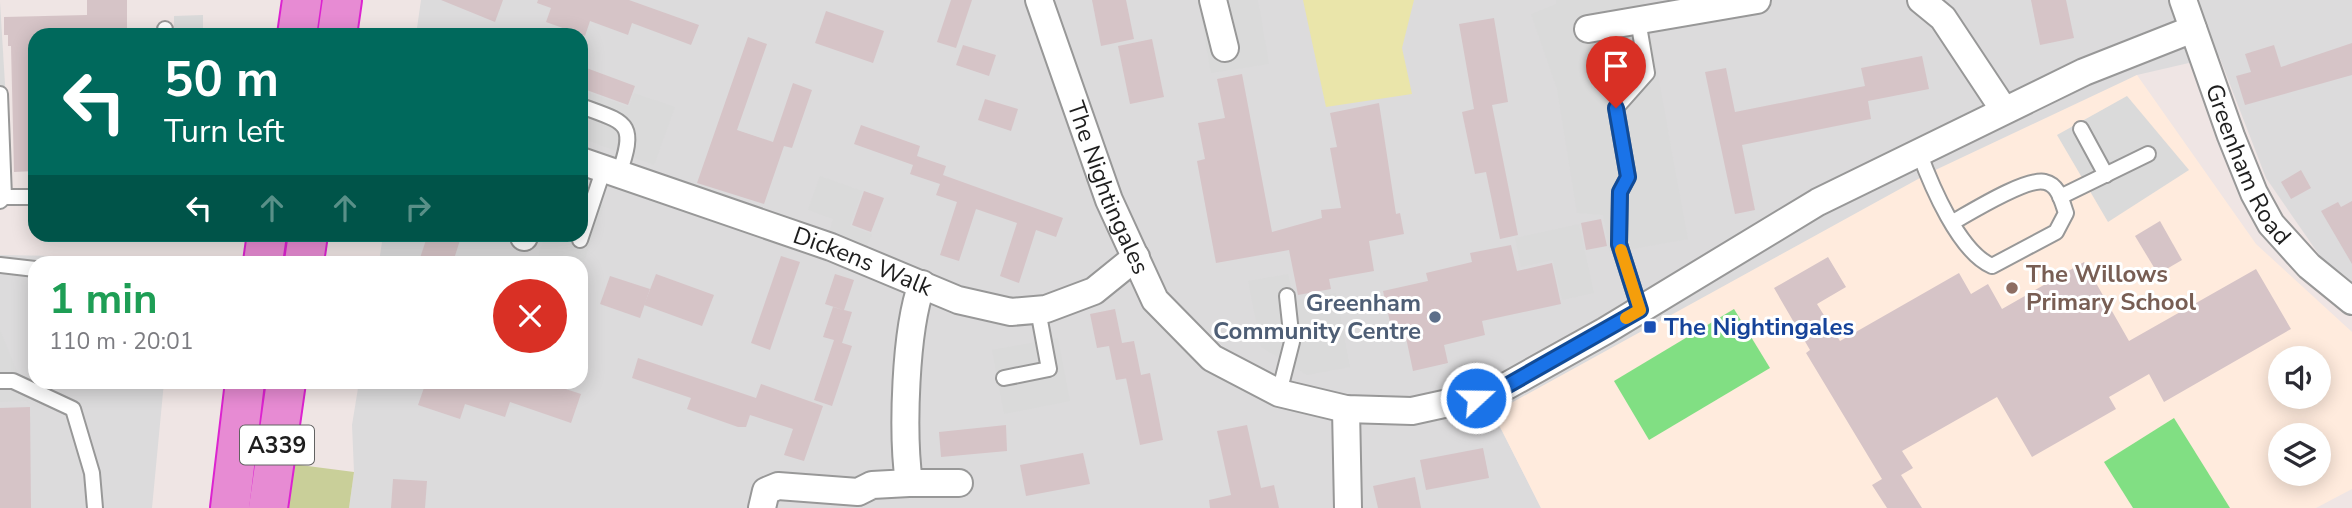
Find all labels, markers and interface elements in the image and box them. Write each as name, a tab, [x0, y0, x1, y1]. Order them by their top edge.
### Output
pin	[1586, 36, 1646, 108]
text: 50 m	[164, 46, 279, 113]
icon: arrive	[1597, 47, 1635, 85]
icon: left	[49, 56, 140, 147]
street label: Greenham Road	[2198, 80, 2298, 252]
street label: The Nightingales	[1060, 97, 1157, 279]
text: Turn left	[164, 110, 284, 153]
icon: left	[180, 189, 218, 227]
icon: ahead	[253, 189, 291, 227]
icon: ahead	[326, 189, 364, 227]
icon: right	[399, 189, 437, 227]
street label: Dickens Walk	[789, 219, 938, 304]
place label: The Willows Primary School	[2026, 258, 2197, 318]
text: 1 min	[49, 271, 158, 328]
button: close	[493, 279, 567, 353]
marker: The Willows Primary School	[2004, 280, 2020, 296]
place label: Greenham Community Centre	[1213, 287, 1421, 347]
marker: Greenham Community Centre	[1427, 309, 1443, 325]
place label: The Nightingales	[1664, 311, 1854, 343]
marker: The Nightingales	[1642, 319, 1658, 335]
text: 110 m · 20:01	[49, 326, 194, 357]
map controls	[2268, 346, 2331, 486]
button: sound	[2268, 346, 2331, 409]
position arrow	[1439, 361, 1513, 435]
button: layers	[2268, 423, 2331, 486]
road number: A339	[240, 426, 314, 464]

